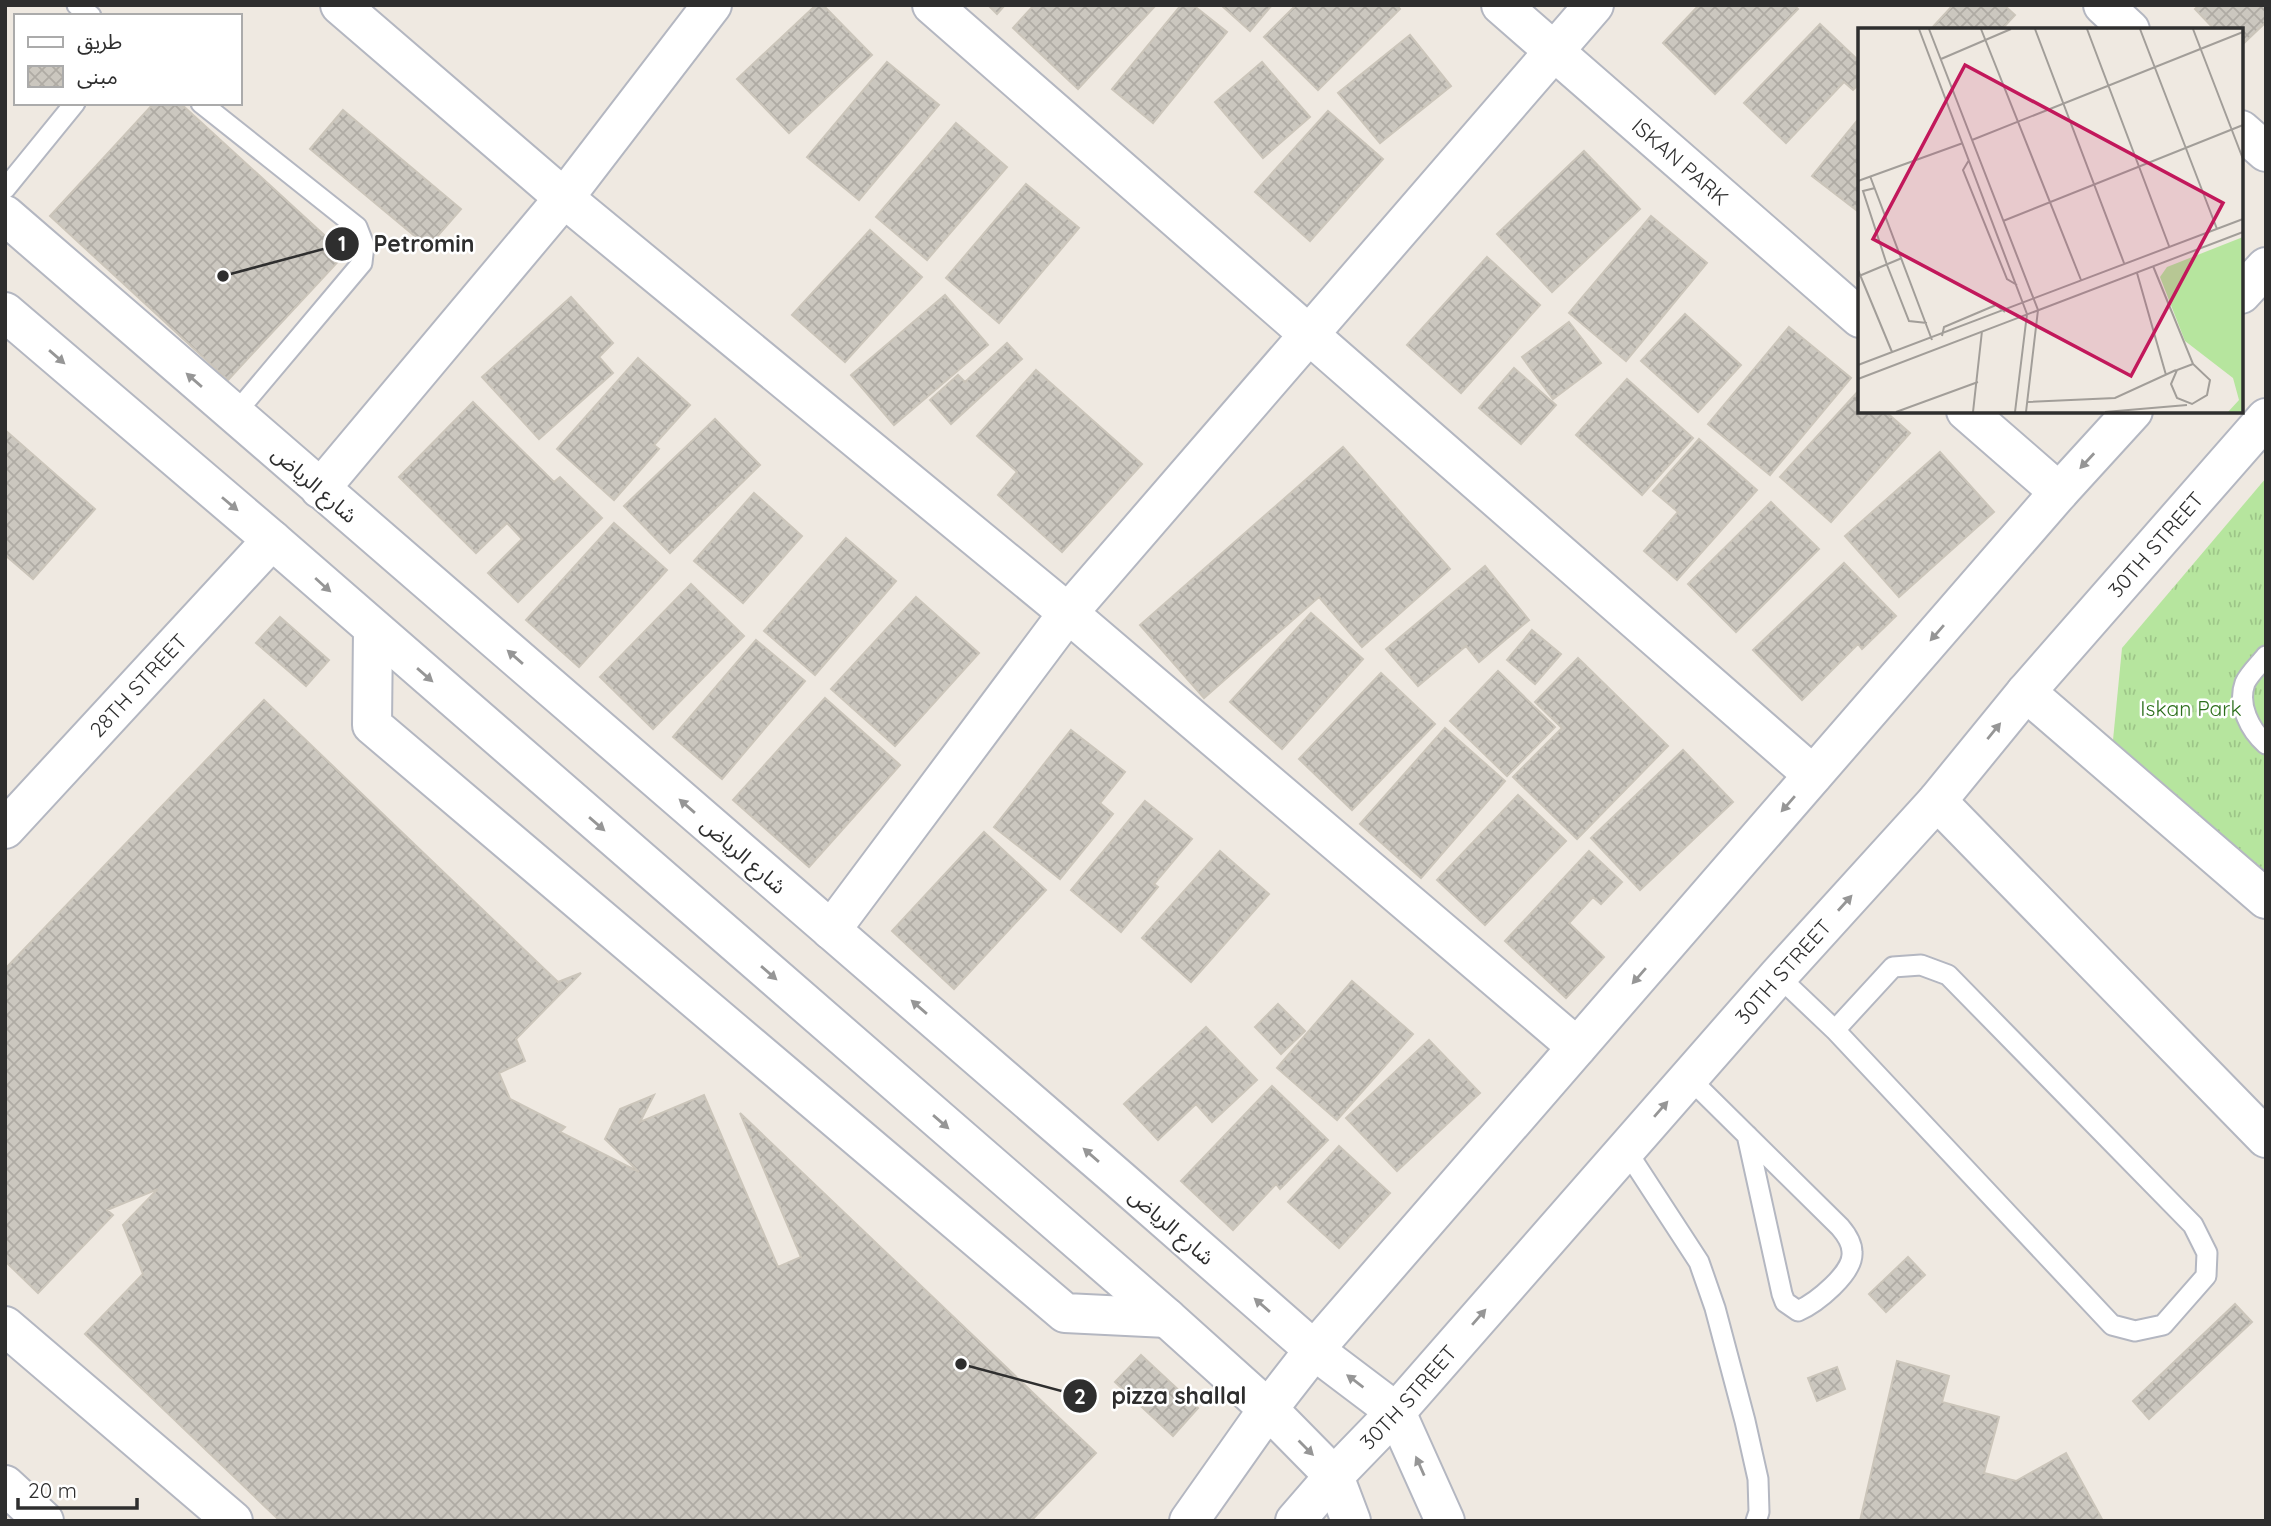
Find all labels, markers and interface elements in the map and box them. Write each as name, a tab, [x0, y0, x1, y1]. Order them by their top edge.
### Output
legend	[14, 14, 242, 105]
text: طريق	[77, 28, 122, 55]
inset map	[1858, 28, 2243, 413]
text: مبنى	[77, 63, 118, 89]
street label: ISKAN PARK	[1627, 112, 1734, 210]
callout: Petromin	[324, 222, 488, 266]
text: Petromin	[374, 229, 474, 258]
text: 1	[338, 230, 346, 256]
one-way arrow	[48, 349, 66, 365]
one-way arrow	[185, 372, 203, 388]
street label: شارع الرياض	[265, 440, 363, 530]
one-way arrow	[2080, 453, 2096, 470]
street label: 30TH STREET	[2102, 486, 2209, 602]
one-way arrow	[221, 497, 239, 512]
one-way arrow	[314, 577, 331, 592]
one-way arrow	[1930, 624, 1945, 641]
street label: 28TH STREET	[84, 628, 192, 742]
one-way arrow	[506, 650, 523, 665]
one-way arrow	[416, 667, 434, 683]
park label: Iskan Park	[2140, 695, 2242, 721]
one-way arrow	[1987, 723, 2002, 741]
one-way arrow	[1781, 796, 1796, 813]
one-way arrow	[678, 799, 695, 814]
street label: شارع الرياض	[694, 811, 792, 901]
one-way arrow	[588, 816, 605, 831]
one-way arrow	[1837, 894, 1852, 911]
street label: 30TH STREET	[1729, 914, 1836, 1029]
one-way arrow	[760, 965, 777, 980]
one-way arrow	[1631, 967, 1647, 985]
one-way arrow	[911, 1000, 928, 1015]
one-way arrow	[1653, 1100, 1669, 1118]
one-way arrow	[932, 1114, 949, 1129]
one-way arrow	[1083, 1148, 1100, 1163]
street label: شارع الرياض	[1122, 1182, 1220, 1272]
one-way arrow	[1254, 1298, 1271, 1313]
one-way arrow	[1471, 1308, 1487, 1326]
street label: 30TH STREET	[1354, 1339, 1462, 1454]
callout: pizza shallal	[1062, 1374, 1260, 1418]
one-way arrow	[1346, 1375, 1364, 1389]
text: pizza shallal	[1111, 1381, 1247, 1410]
text: 2	[1074, 1383, 1086, 1409]
one-way arrow	[1298, 1440, 1315, 1457]
one-way arrow	[1414, 1456, 1425, 1477]
scale bar	[18, 1466, 136, 1510]
text: 20 m	[28, 1477, 77, 1503]

